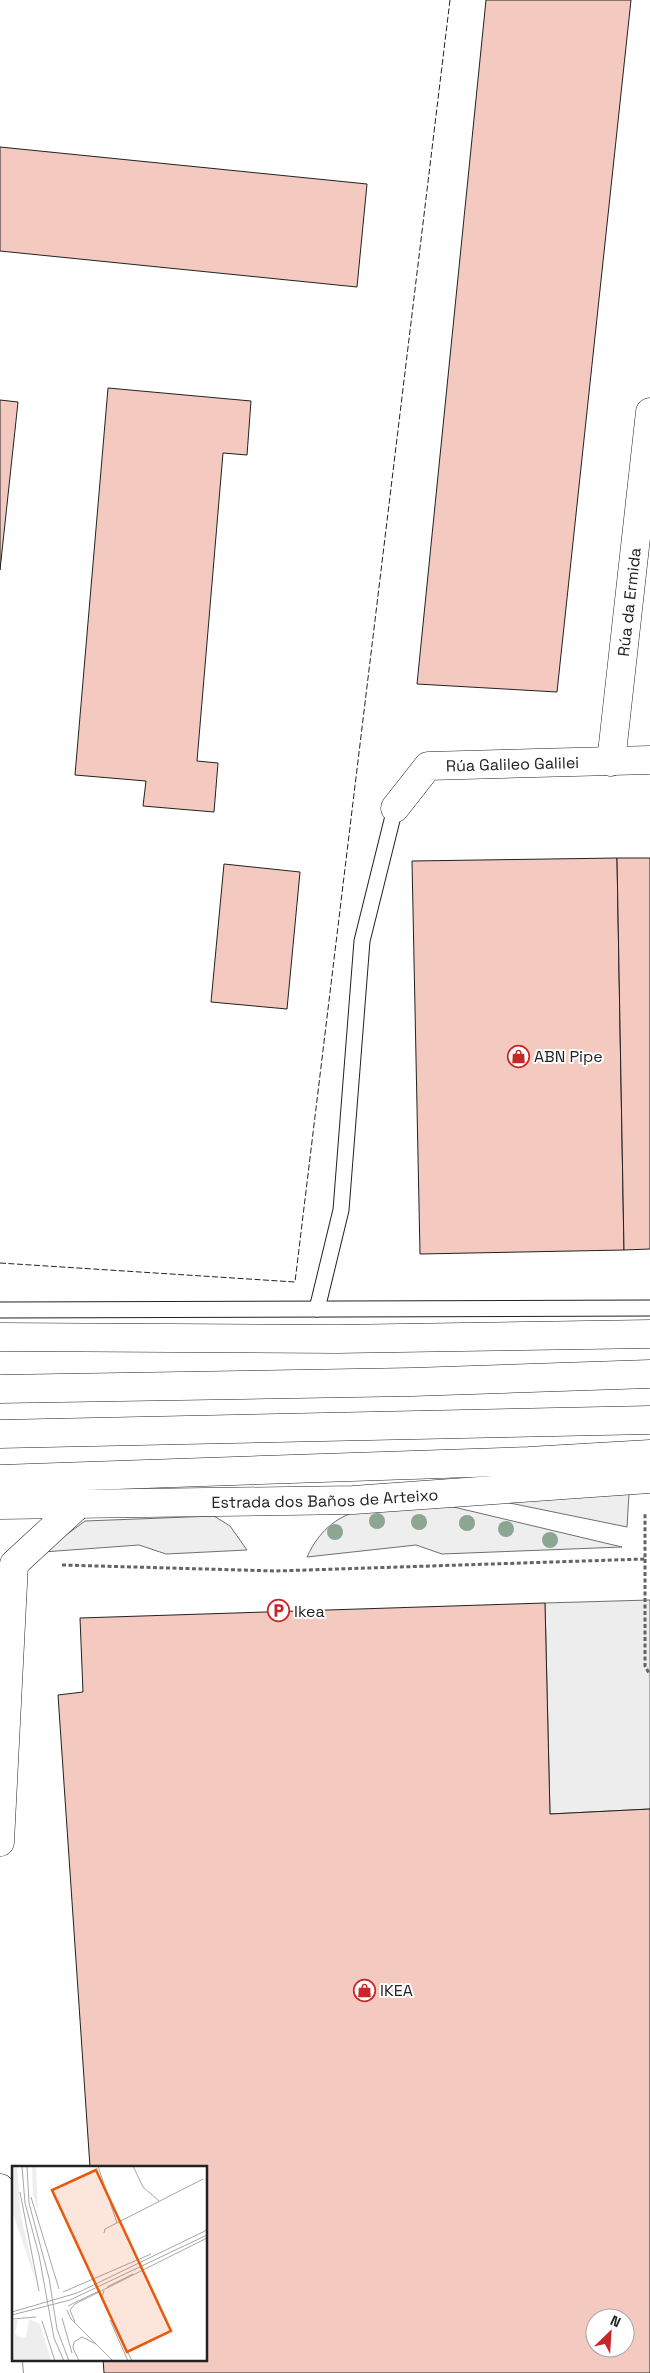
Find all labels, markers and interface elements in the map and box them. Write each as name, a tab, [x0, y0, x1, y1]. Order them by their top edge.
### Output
street label: Rúa da Ermida	[613, 547, 646, 657]
street label: Rúa Galileo Galilei	[446, 752, 579, 777]
shop icon: ABN Pipe	[506, 1044, 530, 1068]
place label: ABN Pipe	[534, 1046, 603, 1067]
street label: Estrada dos Baños de Arteixo	[211, 1484, 439, 1513]
parking icon: Ikea	[266, 1599, 290, 1623]
place label: Ikea	[294, 1601, 325, 1622]
shop icon: IKEA	[352, 1978, 376, 2002]
place label: IKEA	[380, 1980, 413, 2001]
inset map	[12, 2166, 208, 2360]
north arrow	[585, 2308, 635, 2358]
text: N	[607, 2311, 624, 2331]

